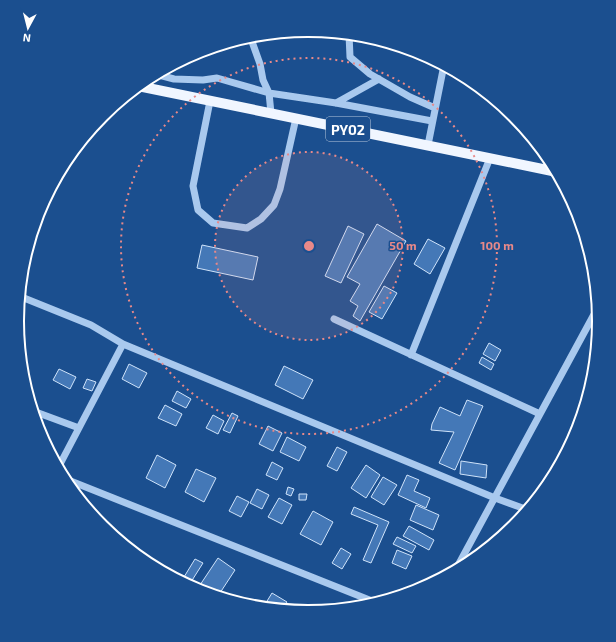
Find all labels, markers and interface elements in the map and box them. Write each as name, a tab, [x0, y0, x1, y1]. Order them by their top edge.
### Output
north arrow	[8, 8, 48, 48]
text: N	[22, 31, 31, 45]
road number: PY02	[326, 117, 370, 141]
text: 50 m	[389, 238, 417, 252]
text: 100 m	[480, 238, 514, 252]
centre of rings	[302, 239, 316, 253]

